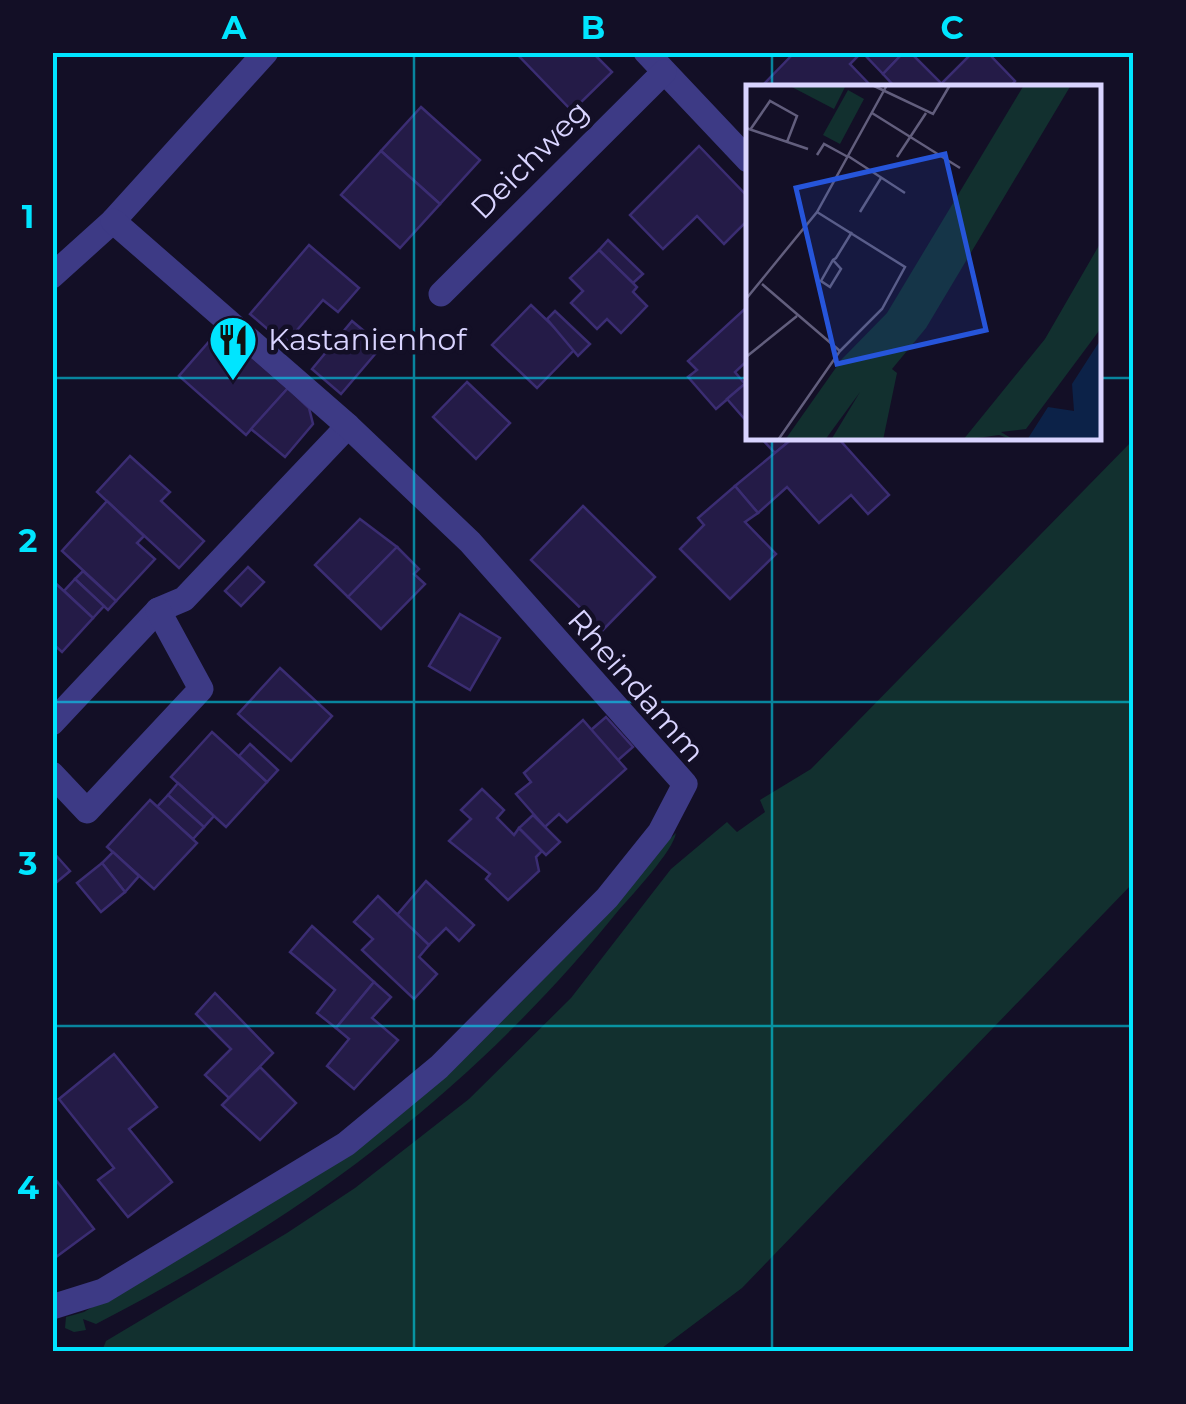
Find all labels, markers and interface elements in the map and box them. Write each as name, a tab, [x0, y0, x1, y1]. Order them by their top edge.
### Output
text: A	[221, 8, 247, 47]
text: B	[581, 8, 605, 47]
text: C	[940, 8, 964, 47]
inset map	[746, 85, 1101, 440]
street label: Deichweg	[463, 93, 597, 227]
text: 1	[22, 197, 34, 236]
restaurant icon: Kastanienhof	[207, 314, 259, 382]
place label: Kastanienhof	[268, 321, 468, 358]
text: 2	[19, 521, 37, 560]
street label: Rheindamm	[560, 602, 713, 770]
text: 3	[18, 844, 37, 883]
text: 4	[17, 1168, 39, 1207]

